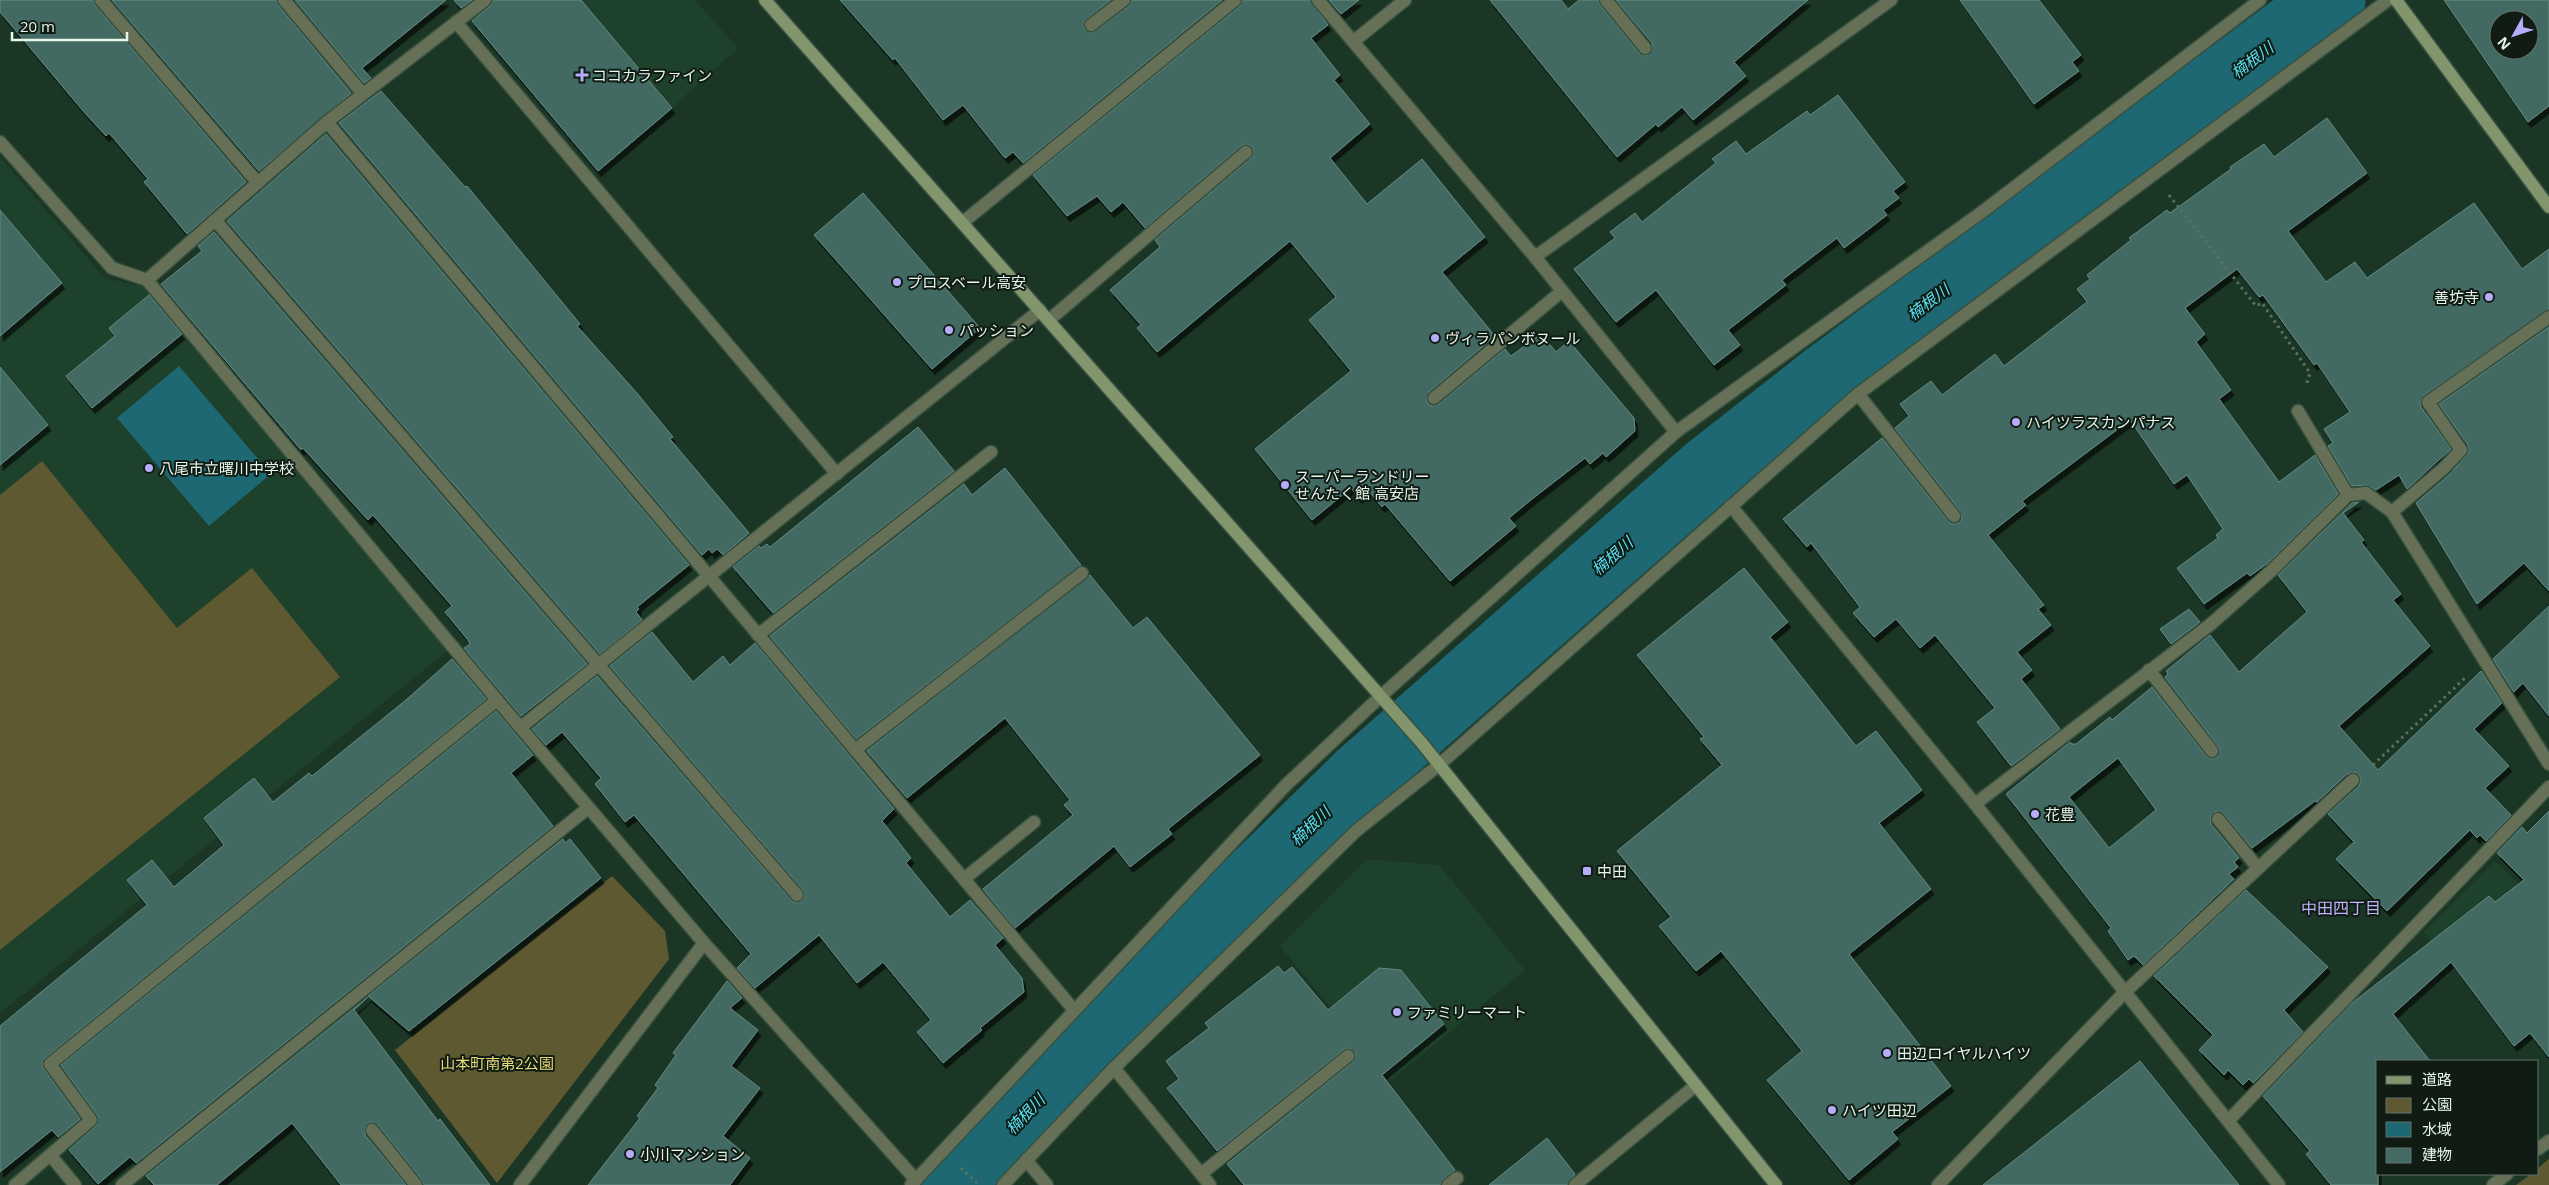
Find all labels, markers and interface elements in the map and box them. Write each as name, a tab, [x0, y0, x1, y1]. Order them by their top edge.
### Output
scale bar	[12, 10, 128, 42]
north arrow	[2489, 10, 2539, 60]
text: 20 m	[20, 16, 55, 36]
text: N	[2493, 33, 2515, 54]
water label: 楠根川	[2226, 36, 2279, 83]
place label: ココカラファイン	[592, 65, 712, 85]
marker: ココカラファイン	[576, 69, 588, 81]
place label: プロスベール高安	[907, 272, 1026, 292]
marker: プロスベール高安	[891, 276, 903, 288]
water label: 楠根川	[1902, 278, 1955, 325]
place label: 善坊寺	[2434, 287, 2479, 307]
marker: 善坊寺	[2483, 291, 2495, 303]
place label: パッション	[959, 320, 1034, 340]
marker: パッション	[943, 324, 955, 336]
place label: ヴィラパンボヌール	[1445, 328, 1581, 348]
marker: ヴィラパンボヌール	[1429, 332, 1441, 344]
place label: ハイツラスカンパナス	[2026, 412, 2175, 432]
marker: ハイツラスカンパナス	[2010, 416, 2022, 428]
place label: 八尾市立曙川中学校	[159, 458, 294, 478]
marker: 八尾市立曙川中学校	[143, 462, 155, 474]
place label: スーパーランドリー せんたく館 高安店	[1295, 466, 1430, 503]
marker: スーパーランドリー せんたく館 高安店	[1279, 479, 1291, 491]
water label: 楠根川	[1587, 531, 1639, 580]
water label: 楠根川	[1285, 800, 1336, 851]
place label: 花豊	[2045, 804, 2075, 824]
marker: 花豊	[2029, 808, 2041, 820]
place label: 中田	[1597, 861, 1627, 881]
marker: 中田	[1581, 865, 1593, 877]
district label: 中田四丁目	[2301, 897, 2381, 919]
place label: ファミリーマート	[1407, 1002, 1527, 1022]
marker: ファミリーマート	[1391, 1006, 1403, 1018]
place label: 田辺ロイヤルハイツ	[1897, 1043, 2031, 1063]
marker: 田辺ロイヤルハイツ	[1881, 1047, 1893, 1059]
park label: 山本町南第2公園	[440, 1053, 554, 1073]
legend	[2376, 1060, 2539, 1175]
text: 道路	[2422, 1069, 2452, 1089]
water label: 楠根川	[1000, 1088, 1051, 1139]
text: 公園	[2422, 1094, 2452, 1114]
place label: ハイツ田辺	[1842, 1100, 1917, 1120]
marker: ハイツ田辺	[1826, 1104, 1838, 1116]
text: 水域	[2422, 1119, 2452, 1139]
place label: 小川マンション	[640, 1144, 745, 1164]
text: 建物	[2422, 1144, 2452, 1164]
marker: 小川マンション	[624, 1148, 636, 1160]

